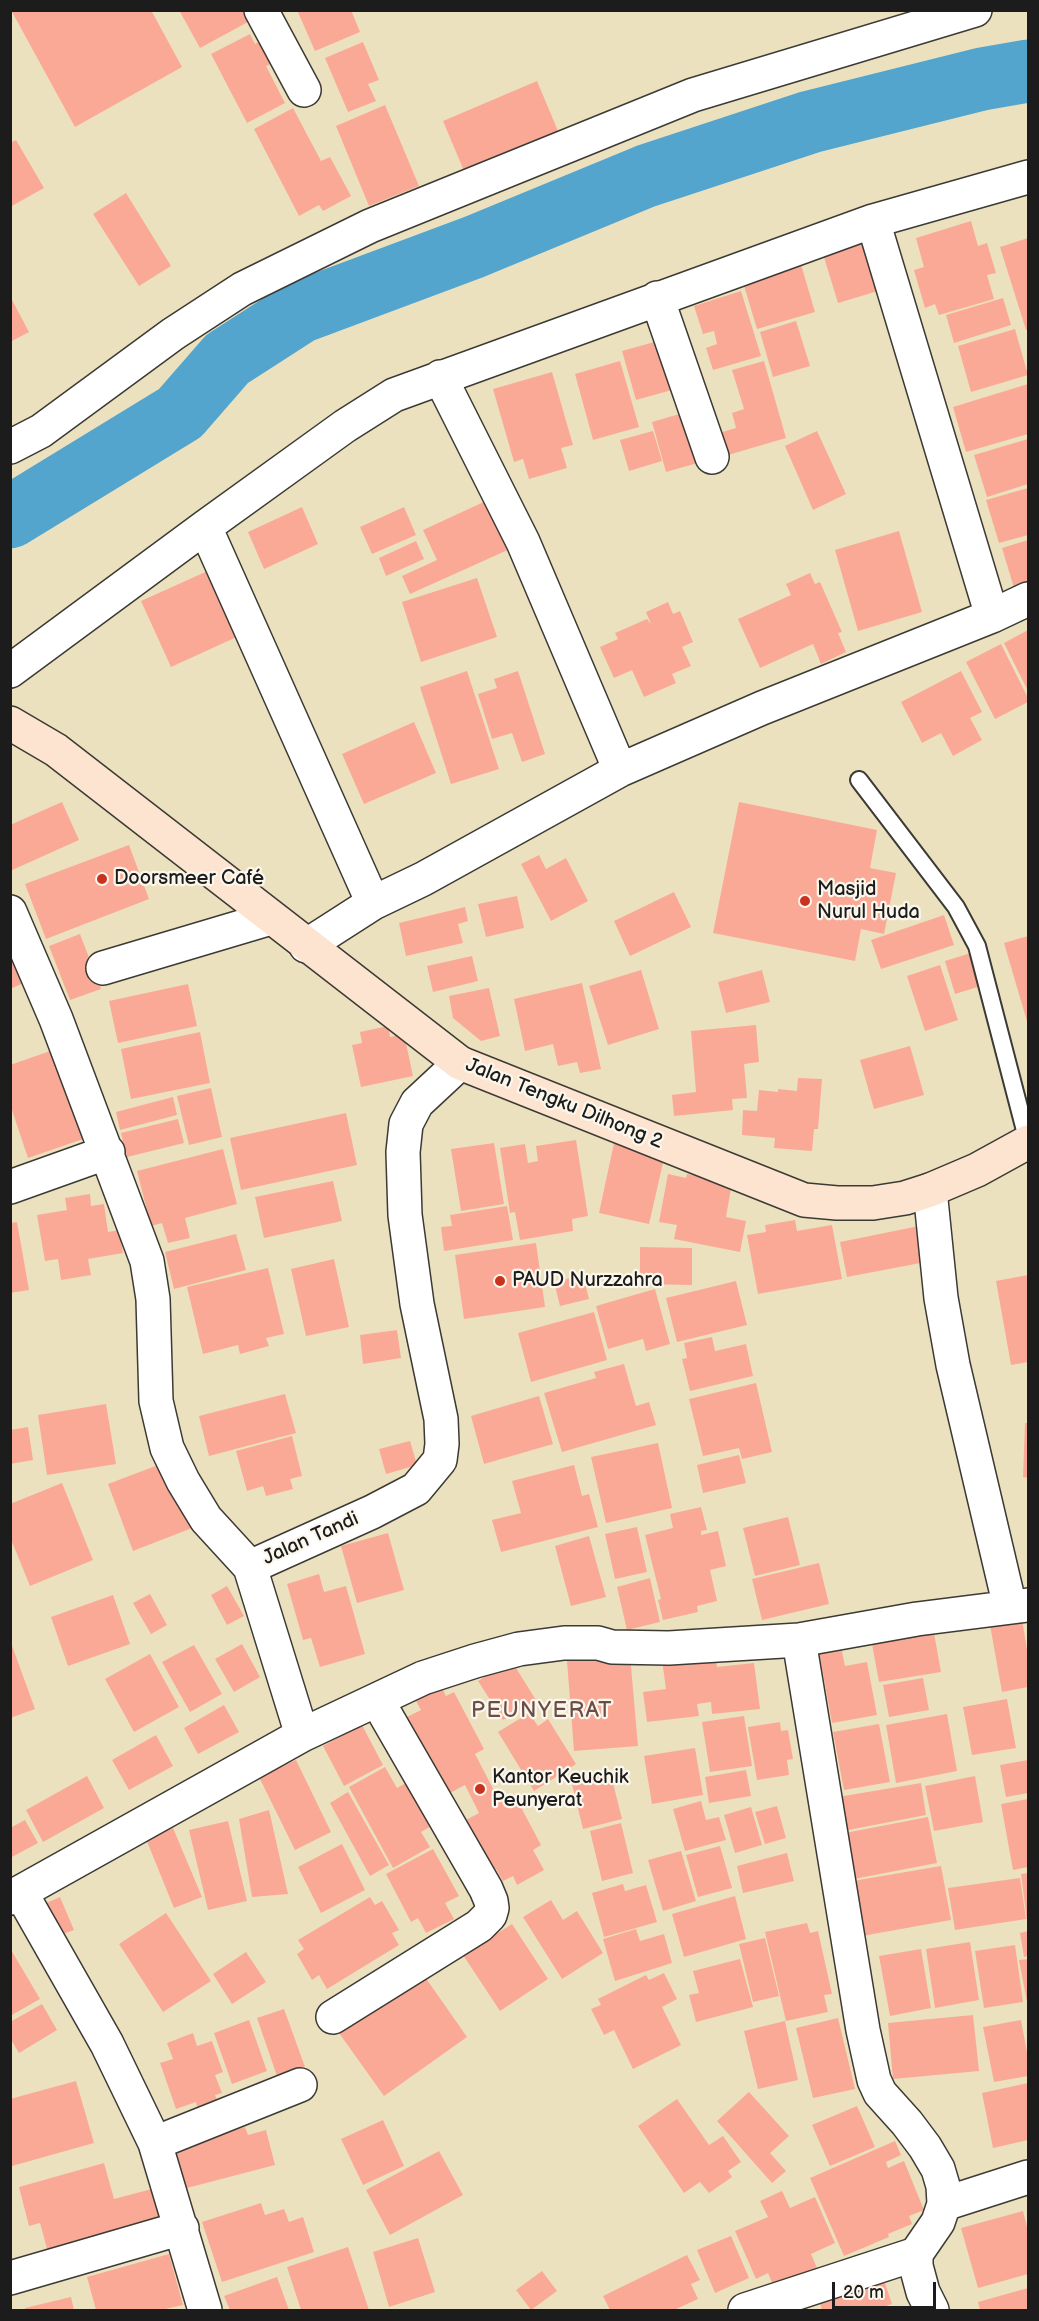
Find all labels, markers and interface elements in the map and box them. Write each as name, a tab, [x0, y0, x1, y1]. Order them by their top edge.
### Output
place label: Doorsmeer Café	[114, 867, 264, 891]
marker: Doorsmeer Café	[95, 872, 109, 886]
place label: Masjid Nurul Huda	[817, 878, 920, 925]
marker: Masjid Nurul Huda	[798, 894, 812, 908]
street label: Jalan Tengku Dilhong 2	[462, 1053, 666, 1155]
place label: PAUD Nurzzahra	[512, 1269, 663, 1293]
marker: PAUD Nurzzahra	[493, 1274, 507, 1288]
street label: Jalan Tandi	[259, 1507, 363, 1571]
district label: PEUNYERAT	[471, 1698, 613, 1724]
place label: Kantor Keuchik Peunyerat	[492, 1766, 629, 1813]
marker: Kantor Keuchik Peunyerat	[473, 1782, 487, 1796]
scale bar	[835, 2270, 938, 2308]
text: 20 m	[843, 2282, 884, 2303]

